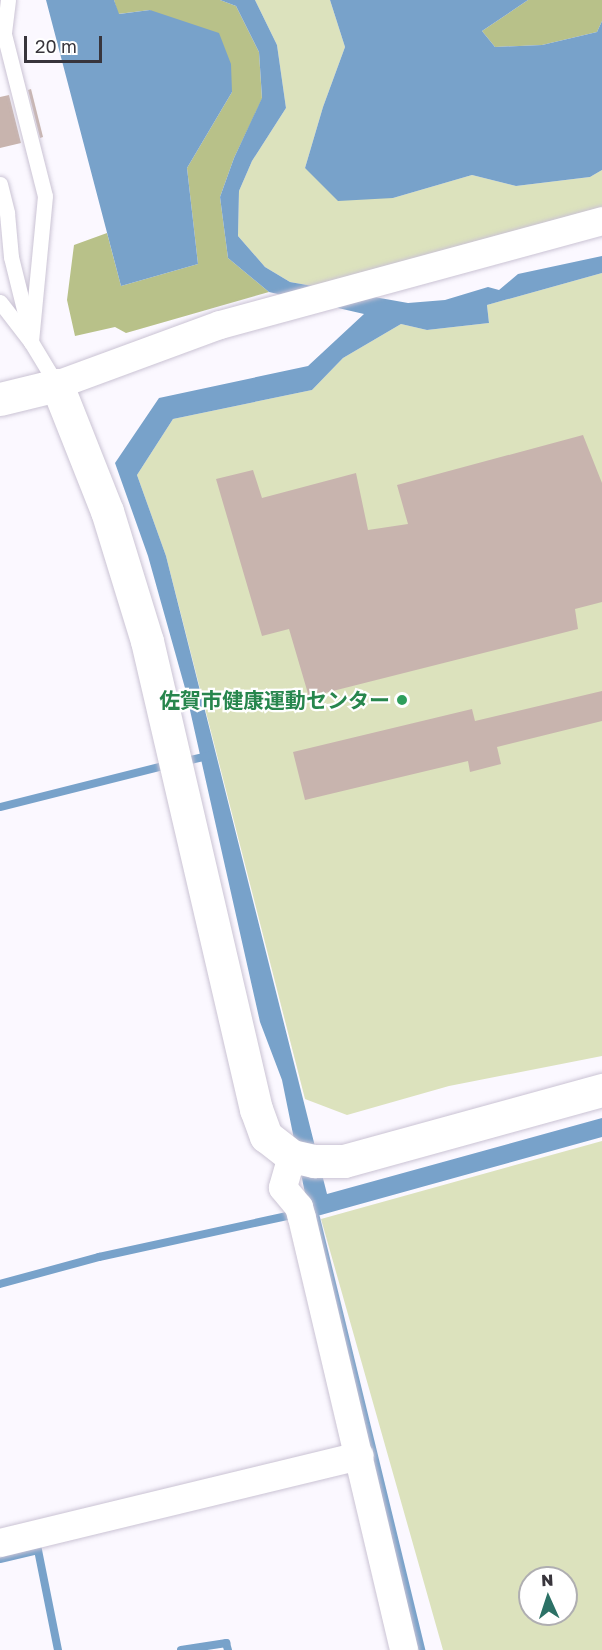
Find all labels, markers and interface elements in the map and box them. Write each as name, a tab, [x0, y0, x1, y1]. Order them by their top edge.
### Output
scale bar	[27, 24, 105, 62]
text: 20 m	[35, 35, 77, 57]
place label: 佐賀市健康運動センター	[159, 687, 390, 713]
marker: 佐賀市健康運動センター	[395, 693, 409, 707]
north arrow	[518, 1566, 578, 1626]
text: N	[541, 1570, 554, 1590]

